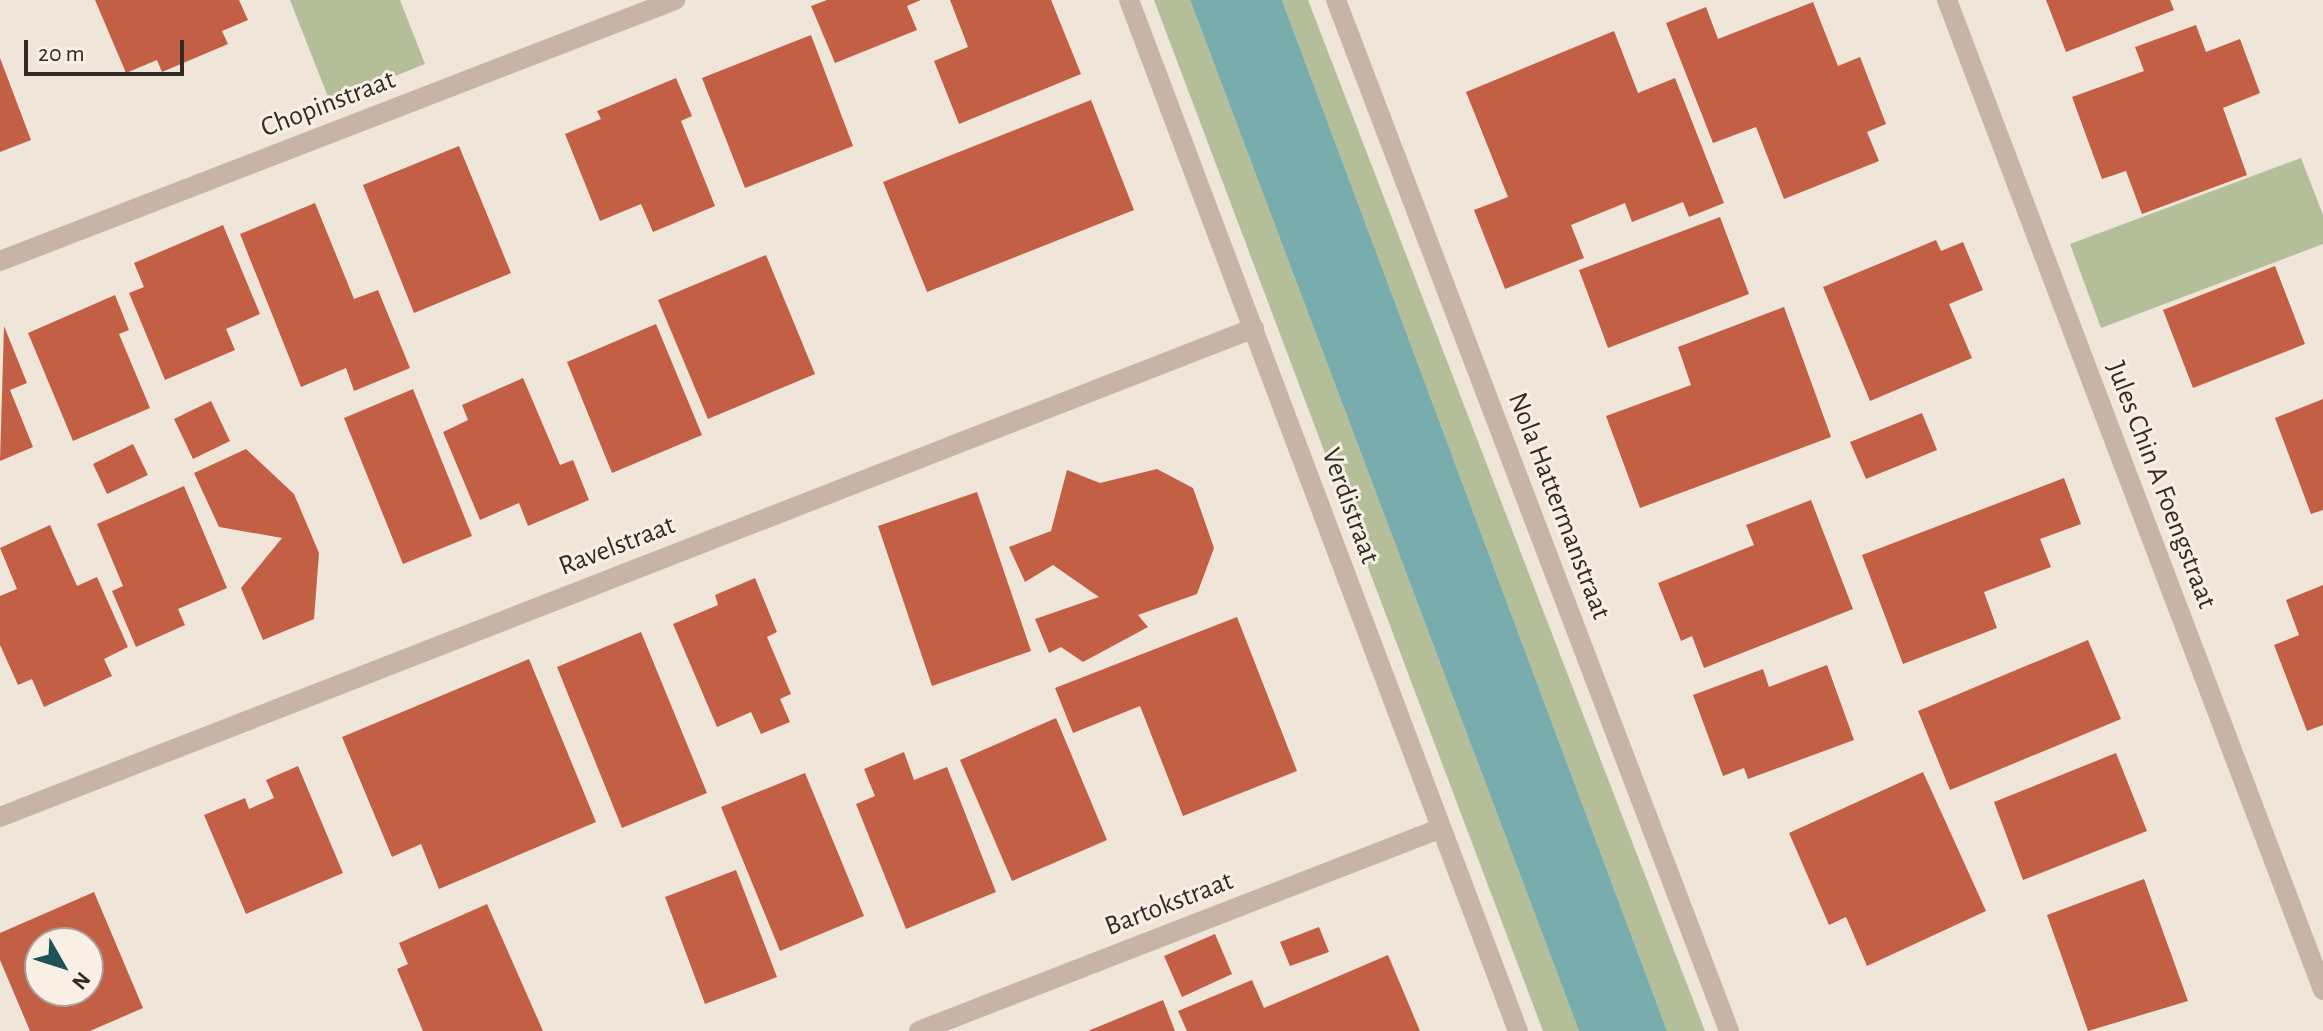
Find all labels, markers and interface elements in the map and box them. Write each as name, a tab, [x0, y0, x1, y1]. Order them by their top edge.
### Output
scale bar	[28, 24, 188, 74]
text: 20 m	[38, 42, 85, 66]
street label: Chopinstraat	[256, 63, 400, 145]
street label: Jules Chin A Foengstraat	[2098, 357, 2224, 613]
street label: Nola Hattermanstraat	[1500, 388, 1618, 624]
street label: Verdistraat	[1314, 444, 1386, 568]
street label: Ravelstraat	[554, 509, 680, 583]
street label: Bartokstraat	[1100, 864, 1238, 944]
north arrow	[24, 927, 104, 1007]
text: N	[68, 968, 94, 994]

